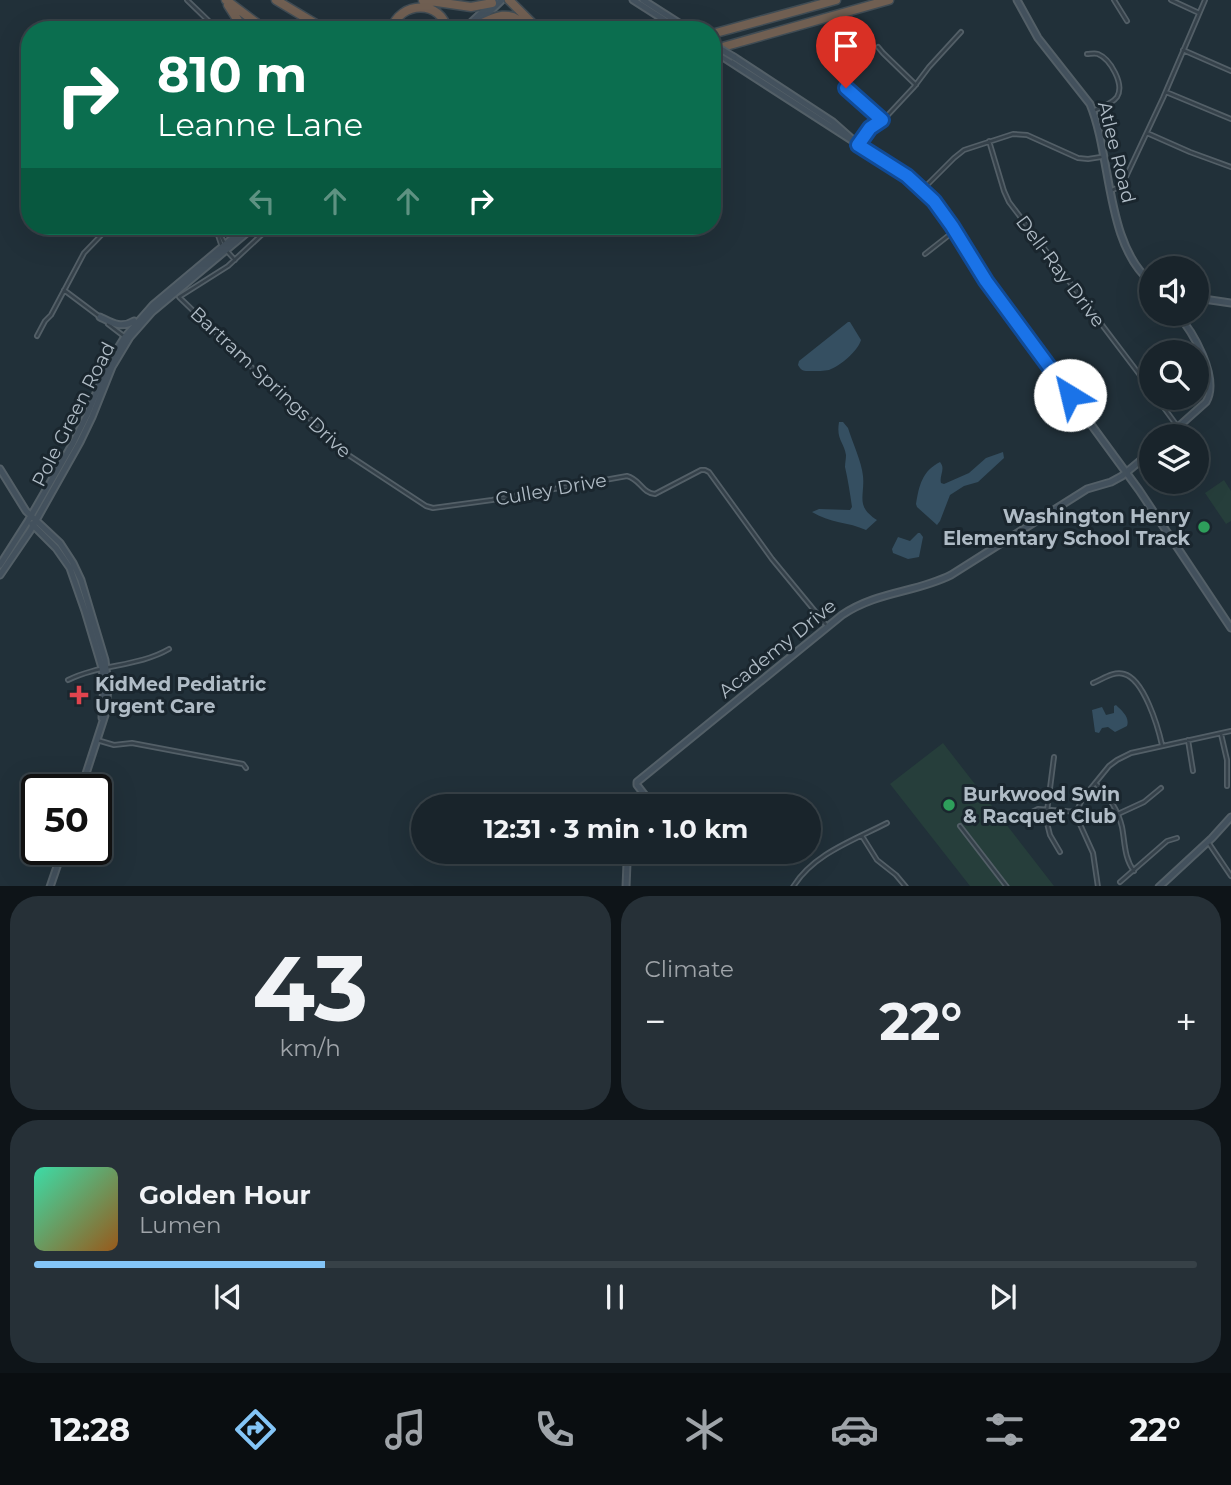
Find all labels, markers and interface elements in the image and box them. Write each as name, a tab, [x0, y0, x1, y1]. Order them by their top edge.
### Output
pin	[816, 16, 876, 88]
icon: arrive	[827, 27, 865, 65]
text: 810 m	[157, 45, 307, 104]
icon: right	[42, 49, 133, 140]
street label: Atlee Road	[1093, 99, 1140, 205]
text: Leanne Lane	[157, 105, 363, 144]
icon: left	[243, 182, 281, 220]
icon: ahead	[316, 182, 354, 220]
icon: ahead	[389, 182, 427, 220]
icon: right	[462, 182, 500, 220]
street label: Dell-Ray Drive	[1011, 211, 1110, 332]
map controls	[1139, 256, 1209, 494]
button: sound	[1139, 256, 1209, 326]
street label: Bartram Springs Drive	[186, 302, 356, 463]
street label: Pole Green Road	[27, 338, 120, 490]
button: search	[1139, 340, 1209, 410]
position arrow	[1033, 358, 1107, 432]
button: layers	[1139, 424, 1209, 494]
street label: Culley Drive	[494, 468, 608, 511]
place label: Washington Henry Elementary School Track	[943, 505, 1191, 550]
marker: Washington Henry Elementary School Track	[1196, 519, 1212, 535]
street label: Academy Drive	[714, 594, 841, 703]
place label: KidMed Pediatric Urgent Care	[95, 673, 266, 718]
marker: KidMed Pediatric Urgent Care	[69, 685, 89, 705]
speed limit sign: 50	[21, 774, 112, 865]
place label: Burkwood Swin & Racquet Club	[963, 783, 1120, 828]
marker: Burkwood Swin & Racquet Club	[941, 797, 957, 813]
text: 12:31 · 3 min · 1.0 km	[484, 813, 748, 845]
text: 43	[252, 933, 368, 1044]
text: Climate	[645, 955, 734, 983]
text: 22°	[879, 990, 962, 1053]
text: −	[645, 998, 666, 1045]
text: +	[1175, 998, 1197, 1045]
text: km/h	[280, 1034, 341, 1062]
text: Golden Hour	[139, 1179, 311, 1211]
text: Lumen	[139, 1211, 222, 1239]
icon: previous	[209, 1278, 247, 1316]
icon: pause	[596, 1278, 634, 1316]
icon: next	[984, 1278, 1022, 1316]
icon: directions	[231, 1405, 280, 1454]
icon: music	[381, 1405, 430, 1454]
icon: phone	[530, 1405, 579, 1454]
icon: climate	[680, 1405, 729, 1454]
icon: car	[830, 1405, 879, 1454]
icon: filters	[980, 1405, 1029, 1454]
text: 12:28	[50, 1410, 130, 1449]
text: 22°	[1129, 1410, 1181, 1449]

